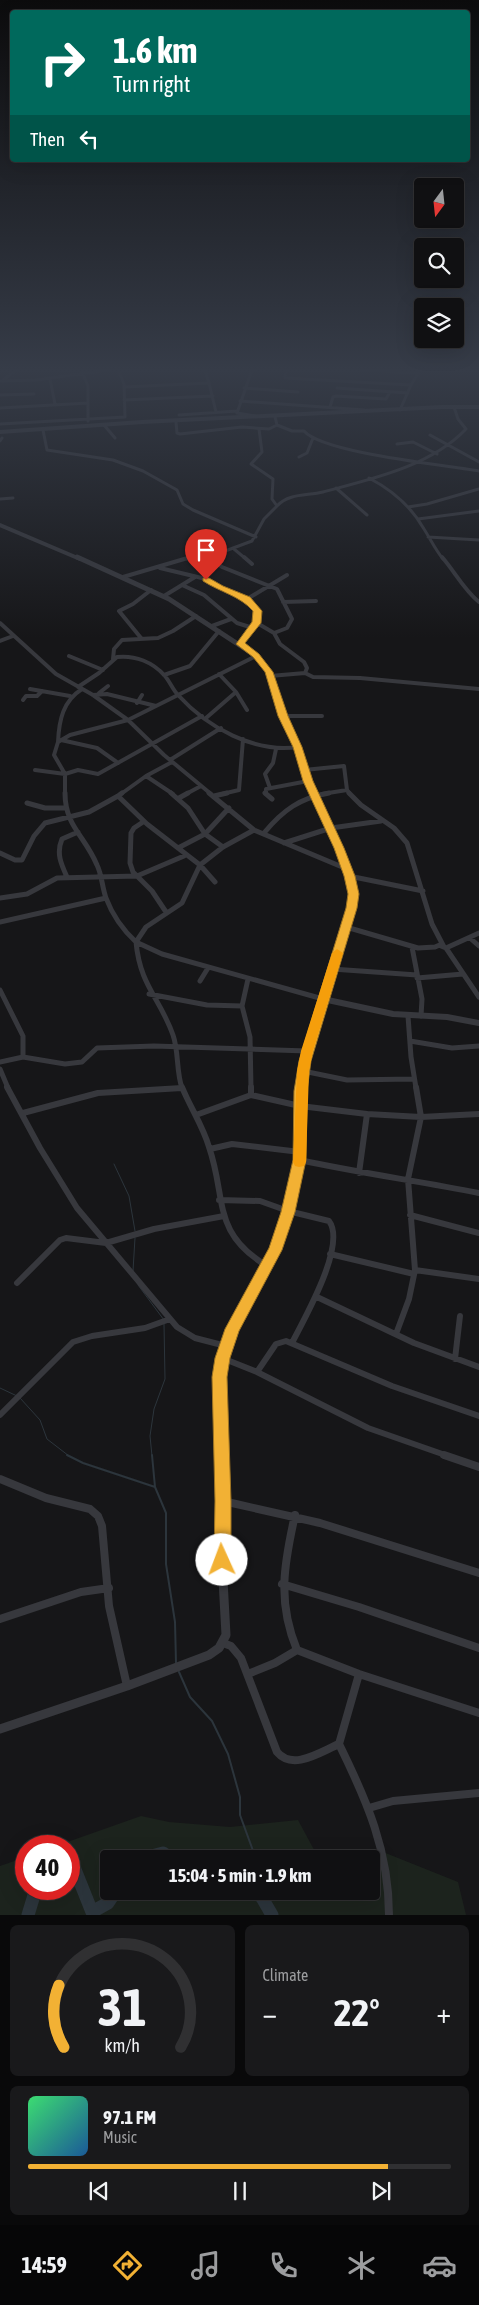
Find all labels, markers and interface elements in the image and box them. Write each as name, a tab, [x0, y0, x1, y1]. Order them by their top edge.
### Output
icon: right	[30, 30, 95, 95]
text: 1.6 km	[113, 30, 198, 70]
text: Turn right	[113, 71, 190, 97]
icon: left	[75, 125, 103, 153]
text: Then	[30, 128, 65, 150]
north arrow	[414, 178, 464, 228]
map controls	[414, 178, 464, 348]
button: search	[414, 238, 464, 288]
button: layers	[414, 298, 464, 348]
pin	[185, 529, 227, 580]
icon: arrive	[192, 536, 220, 564]
position arrow	[195, 1533, 247, 1585]
speed limit sign: 40	[15, 1835, 80, 1900]
text: 15:04 · 5 min · 1.9 km	[169, 1864, 311, 1886]
text: Climate	[263, 1966, 308, 1984]
text: 31	[98, 1977, 147, 2037]
text: 22°	[334, 1991, 380, 2034]
text: −	[263, 1997, 277, 2029]
text: +	[436, 1997, 451, 2029]
text: km/h	[105, 2035, 140, 2056]
text: 97.1 FM	[103, 2106, 156, 2128]
text: Music	[103, 2128, 137, 2146]
icon: previous	[85, 2177, 113, 2205]
icon: pause	[226, 2177, 254, 2205]
icon: next	[367, 2177, 395, 2205]
icon: directions	[110, 2248, 145, 2283]
icon: music	[188, 2248, 223, 2283]
icon: phone	[266, 2248, 301, 2283]
icon: climate	[344, 2248, 379, 2283]
icon: car	[422, 2248, 457, 2283]
text: 14:59	[22, 2252, 67, 2278]

